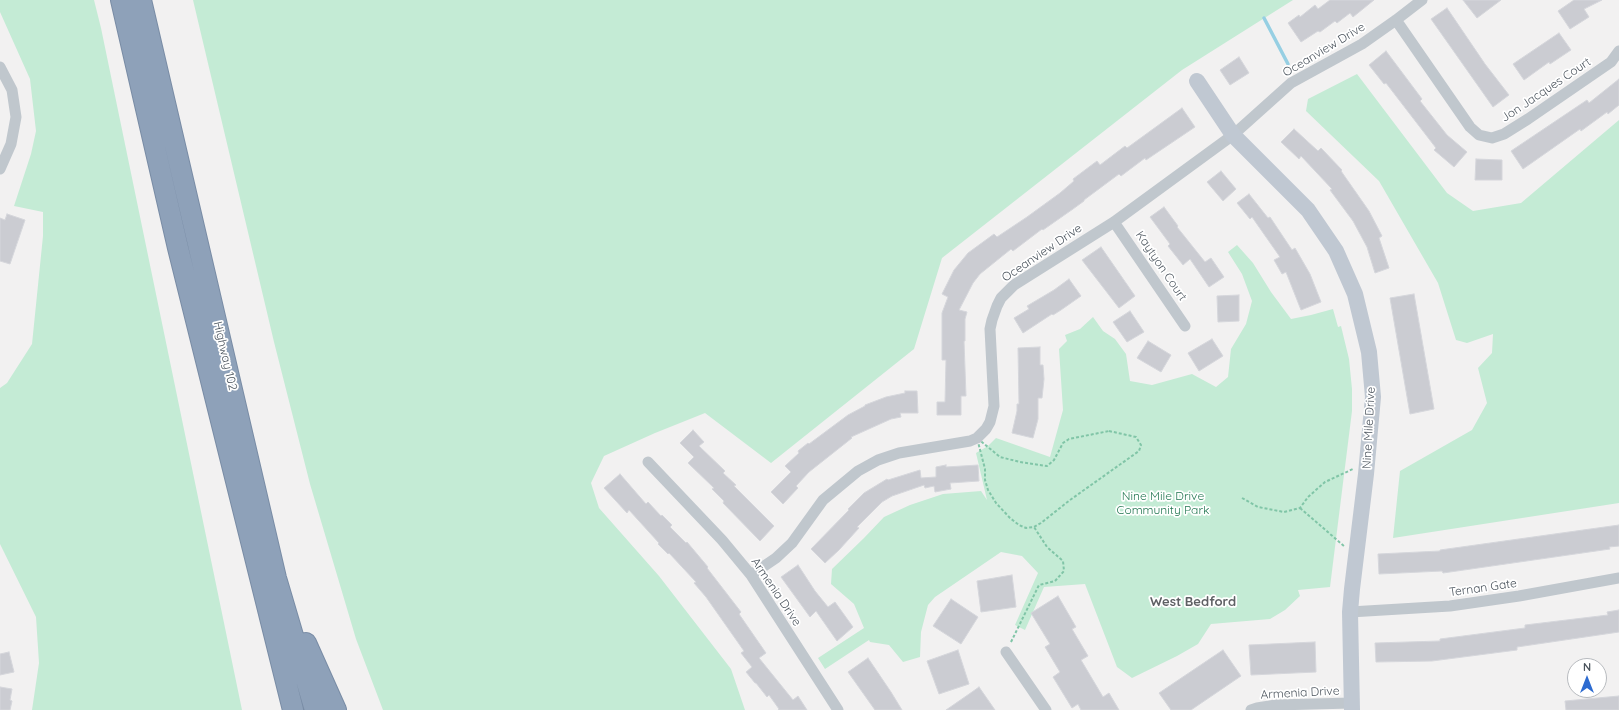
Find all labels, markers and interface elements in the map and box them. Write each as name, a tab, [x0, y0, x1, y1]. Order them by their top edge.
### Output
street label: Oceanview Drive	[1280, 20, 1368, 80]
street label: Jon Jacques Court	[1498, 55, 1594, 125]
street label: Oceanview Drive	[999, 221, 1085, 285]
street label: Kaytyon Court	[1132, 228, 1190, 304]
street label: Highway 102	[210, 320, 240, 392]
street label: Nine Mile Drive	[1360, 386, 1378, 470]
park label: Nine Mile Drive Community Park	[1117, 489, 1209, 517]
street label: Armenia Drive	[748, 555, 804, 629]
street label: Ternan Gate	[1448, 576, 1518, 600]
district label: West Bedford	[1150, 594, 1236, 610]
north arrow	[1567, 658, 1607, 698]
text: N	[1583, 660, 1591, 674]
street label: Armenia Drive	[1260, 684, 1340, 702]

